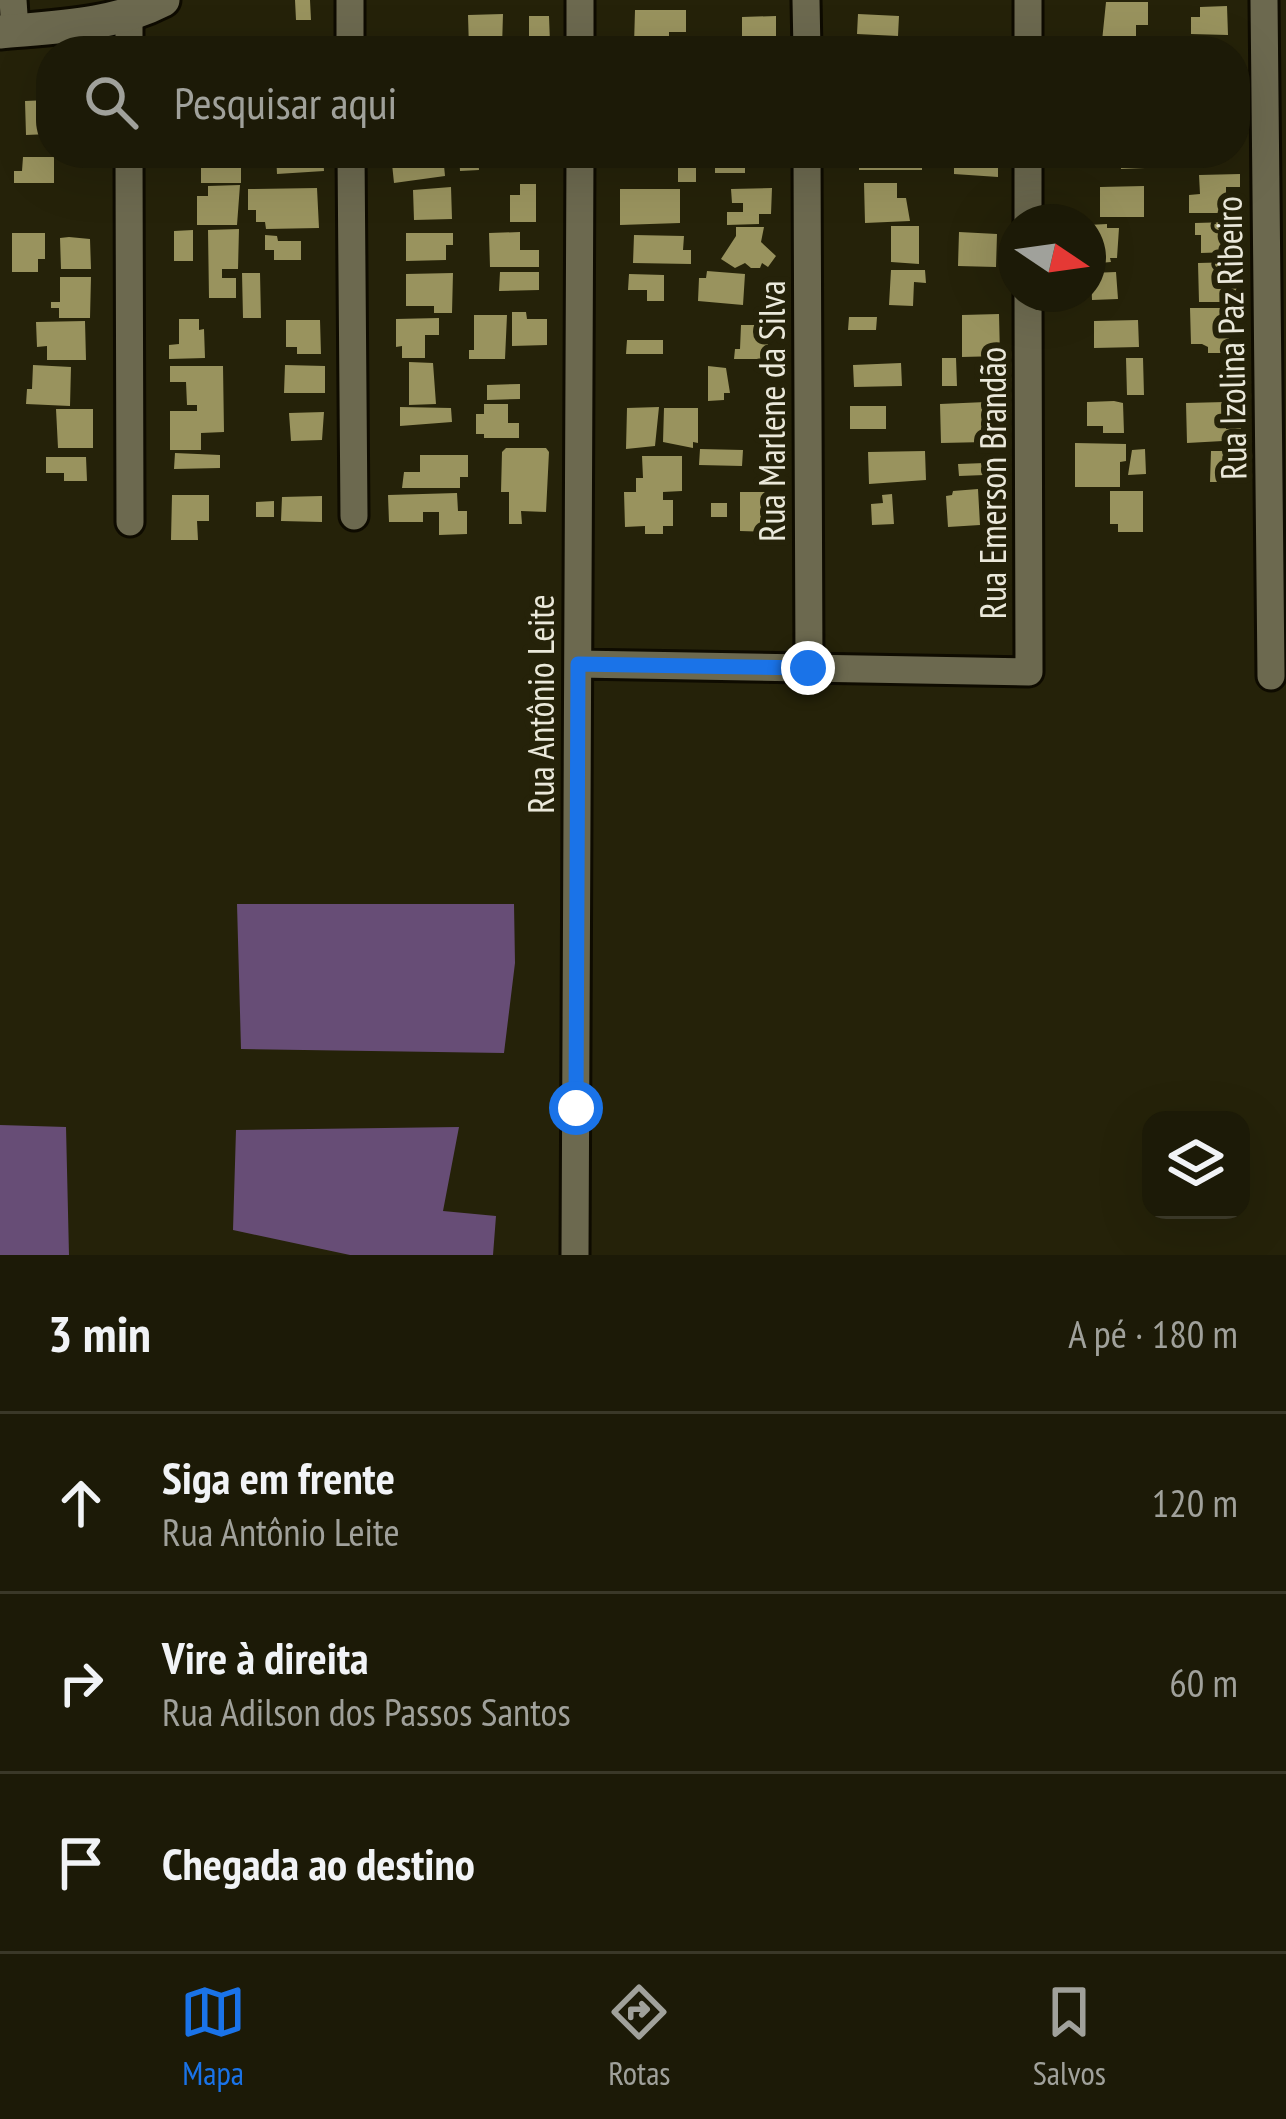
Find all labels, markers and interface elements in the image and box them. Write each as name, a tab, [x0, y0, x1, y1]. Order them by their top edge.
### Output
search box	[36, 36, 1250, 168]
icon: search	[78, 69, 144, 135]
text: Pesquisar aqui	[174, 73, 397, 131]
street label: Rua Izolina Paz Ribeiro	[1205, 196, 1256, 480]
north arrow	[998, 204, 1106, 312]
street label: Rua Marlene da Silva	[748, 280, 795, 542]
street label: Rua Emerson Brandão	[969, 347, 1016, 619]
street label: Rua Antônio Leite	[517, 594, 564, 814]
route end	[781, 641, 835, 695]
route start	[549, 1081, 603, 1135]
map controls	[1142, 1111, 1250, 1219]
button: layers	[1142, 1111, 1250, 1219]
text: 3 min	[48, 1300, 151, 1366]
text: A pé · 180 m	[1068, 1308, 1238, 1359]
text: Siga em frente	[162, 1448, 395, 1506]
icon: ahead	[48, 1470, 114, 1536]
text: 120 m	[1152, 1477, 1238, 1528]
text: Rua Antônio Leite	[162, 1506, 400, 1557]
text: Vire à direita	[162, 1628, 369, 1686]
icon: right	[48, 1650, 114, 1716]
text: 60 m	[1169, 1657, 1238, 1708]
text: Rua Adilson dos Passos Santos	[162, 1686, 571, 1737]
icon: arrive	[48, 1830, 114, 1896]
text: Chegada ao destino	[162, 1834, 475, 1892]
tab: Mapa	[180, 1979, 246, 2094]
tab: Rotas	[606, 1979, 672, 2094]
tab: Salvos	[1033, 1979, 1106, 2094]

